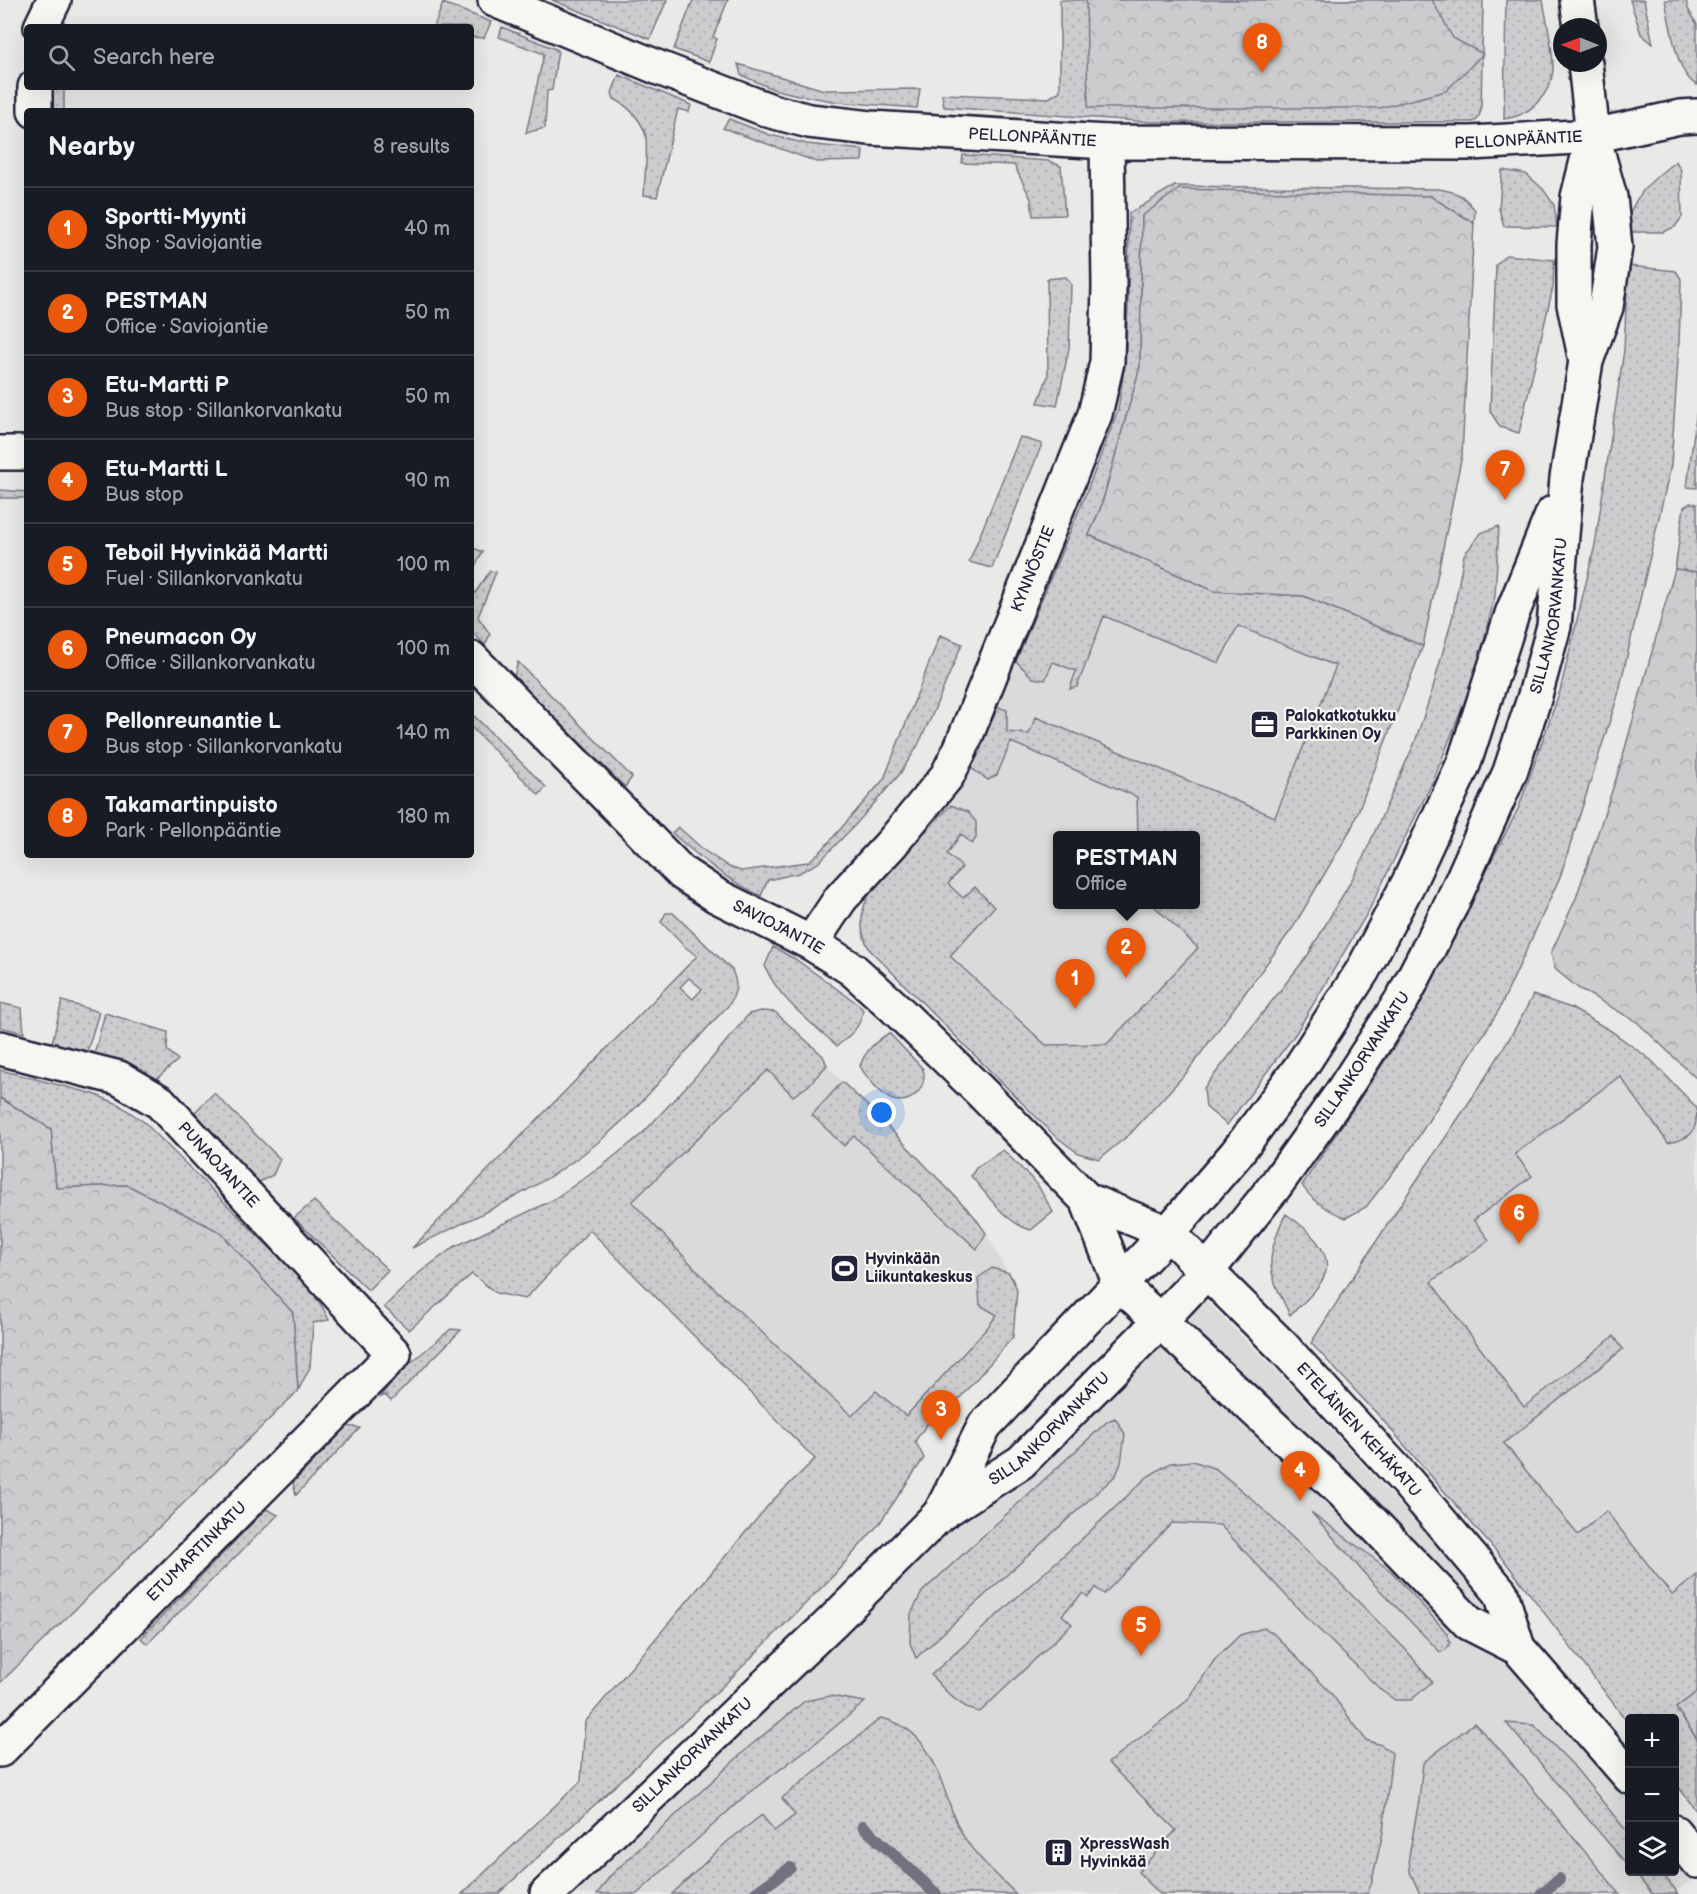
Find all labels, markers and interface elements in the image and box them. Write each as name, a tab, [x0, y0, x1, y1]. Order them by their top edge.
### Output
north arrow	[1553, 18, 1607, 72]
pin: 8	[1242, 23, 1282, 73]
search box	[24, 24, 474, 90]
icon: search	[45, 41, 78, 74]
text: Search here	[93, 44, 215, 71]
street label: PELLONPÄÄNTIE	[968, 124, 1097, 151]
street label: PELLONPÄÄNTIE	[1454, 127, 1583, 153]
text: Nearby	[48, 132, 135, 163]
text: 8 results	[373, 135, 450, 159]
text: Sportti-Myynti	[105, 204, 246, 231]
text: 1	[63, 217, 72, 241]
text: 40 m	[404, 217, 450, 241]
text: Shop · Saviojantie	[105, 231, 262, 255]
text: PESTMAN	[105, 288, 208, 315]
text: 2	[62, 301, 73, 325]
text: 50 m	[405, 301, 450, 325]
text: Office · Saviojantie	[105, 315, 268, 339]
text: Etu-Martti P	[105, 372, 229, 399]
text: 3	[62, 385, 73, 409]
text: 50 m	[405, 385, 450, 409]
text: Bus stop · Sillankorvankatu	[105, 399, 342, 423]
pin: 7	[1486, 450, 1524, 500]
text: Etu-Martti L	[105, 456, 227, 483]
text: 4	[62, 469, 73, 493]
text: 90 m	[405, 469, 450, 493]
text: Bus stop	[105, 483, 184, 507]
street label: KYNNÖSTIE	[1007, 523, 1059, 615]
street label: SILLANKORVANKATU	[1526, 537, 1571, 696]
text: Teboil Hyvinkää Martti	[105, 540, 328, 567]
text: 5	[62, 553, 73, 577]
text: 100 m	[397, 553, 450, 577]
text: Fuel · Sillankorvankatu	[105, 567, 303, 591]
text: Pneumacon Oy	[105, 624, 256, 651]
text: 6	[61, 637, 74, 661]
text: 100 m	[397, 637, 450, 661]
text: Office · Sillankorvankatu	[105, 651, 316, 675]
place label: Palokatkotukku Parkkinen Oy	[1285, 707, 1396, 744]
text: Pellonreunantie L	[105, 708, 281, 735]
office icon: Palokatkotukku Parkkinen Oy	[1248, 709, 1280, 741]
text: 7	[62, 721, 73, 745]
text: 140 m	[396, 721, 450, 745]
text: Bus stop · Sillankorvankatu	[105, 735, 342, 759]
text: Takamartinpuisto	[105, 792, 278, 819]
text: 8	[61, 805, 74, 829]
text: 180 m	[397, 805, 450, 829]
text: Park · Pellonpääntie	[105, 819, 281, 843]
popup	[1053, 831, 1200, 909]
text: PESTMAN	[1075, 845, 1178, 872]
text: Office	[1075, 872, 1127, 896]
street label: SAVIOJANTIE	[730, 896, 828, 958]
pin: 2	[1106, 928, 1146, 978]
pin: 1	[1056, 960, 1094, 1009]
street label: SILLANKORVANKATU	[1310, 988, 1414, 1131]
your location	[867, 1098, 896, 1127]
street label: PUNAOJANTIE	[174, 1118, 263, 1212]
pin: 6	[1500, 1194, 1538, 1244]
place label: Hyvinkään Liikuntakeskus	[865, 1250, 973, 1287]
sports icon: Hyvinkään Liikuntakeskus	[828, 1252, 860, 1284]
street label: ETELÄINEN KEHÄKATU	[1292, 1358, 1425, 1501]
street label: SILLANKORVANKATU	[985, 1368, 1114, 1490]
pin: 3	[922, 1390, 960, 1440]
pin: 4	[1280, 1452, 1320, 1501]
street label: ETUMARTINKATU	[143, 1498, 251, 1606]
pin: 5	[1122, 1606, 1160, 1656]
street label: SILLANKORVANKATU	[628, 1694, 756, 1817]
map controls	[1625, 1714, 1679, 1876]
button: +	[1625, 1714, 1679, 1768]
button: −	[1625, 1768, 1679, 1822]
button: layers	[1625, 1822, 1679, 1876]
place label: XpressWash Hyvinkää	[1080, 1835, 1169, 1872]
building icon: XpressWash Hyvinkää	[1043, 1837, 1075, 1869]

